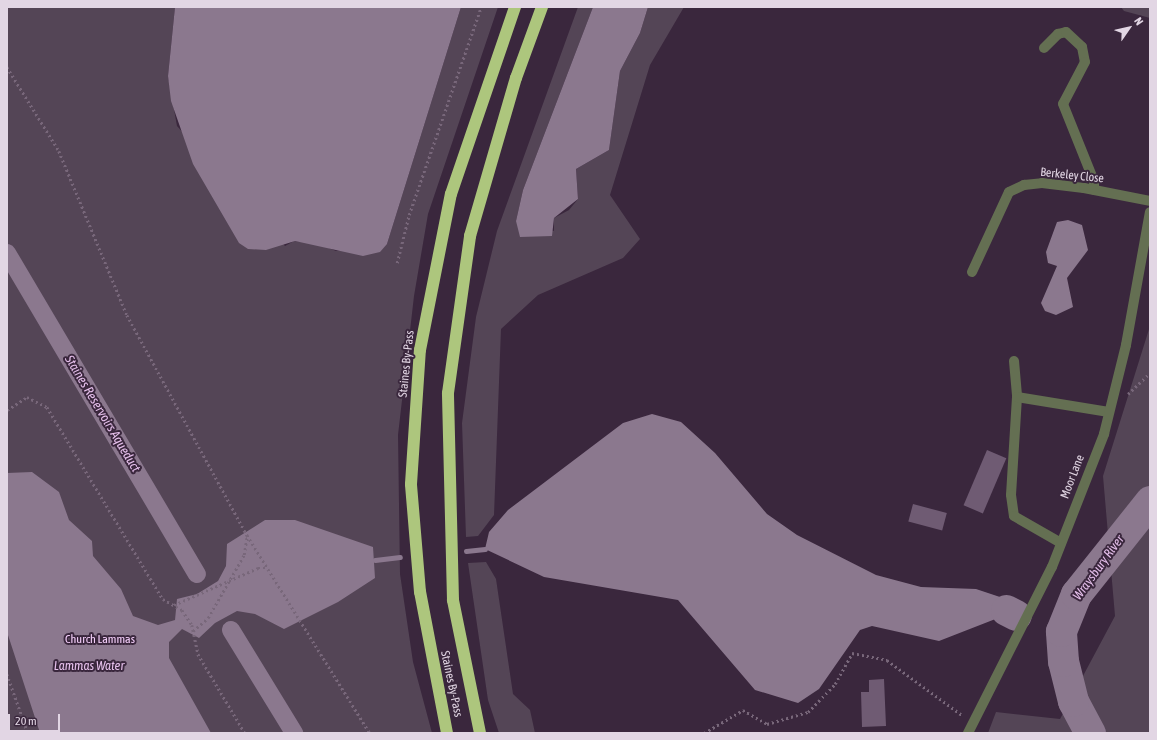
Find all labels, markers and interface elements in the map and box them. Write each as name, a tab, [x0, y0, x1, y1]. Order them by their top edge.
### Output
north arrow	[1109, 8, 1149, 48]
text: N	[1132, 15, 1146, 27]
street label: Berkeley Close	[1039, 165, 1105, 187]
street label: Staines By-Pass	[396, 330, 418, 398]
water label: Staines Reservoirs Aqueduct	[61, 353, 143, 475]
street label: Moor Lane	[1058, 453, 1088, 501]
water label: Wraysbury River	[1070, 532, 1128, 604]
park label: Church Lammas	[65, 633, 135, 647]
street label: Staines By-Pass	[437, 650, 465, 718]
water label: Lammas Water	[54, 658, 124, 674]
scale bar	[10, 706, 62, 732]
text: 20 m	[15, 714, 37, 728]

